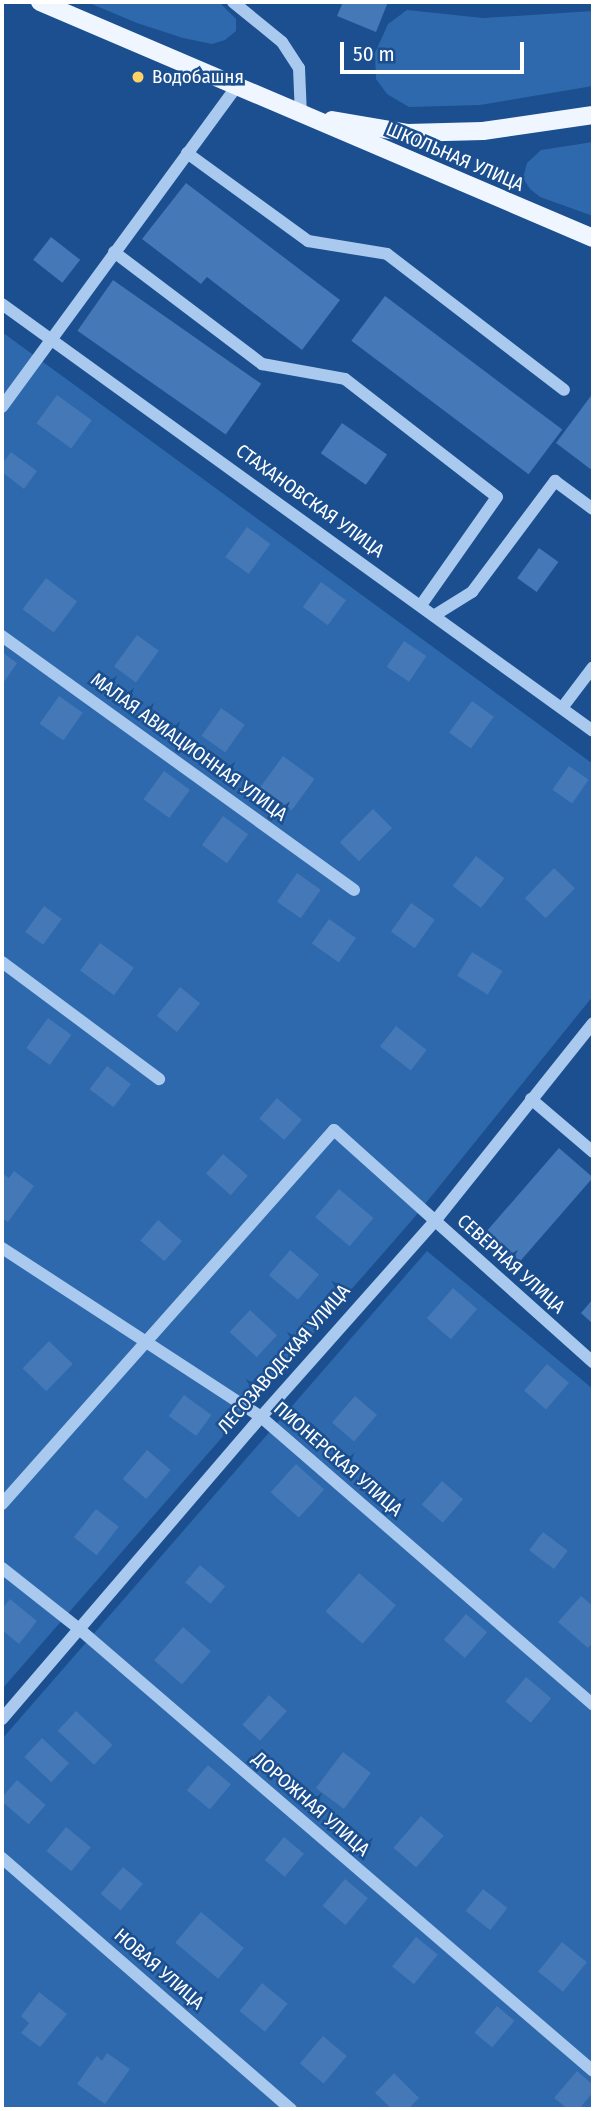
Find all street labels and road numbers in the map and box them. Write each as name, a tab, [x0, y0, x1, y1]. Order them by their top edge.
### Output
street label: ШКОЛЬНАЯ УЛИЦА	[383, 118, 527, 196]
street label: СТАХАНОВСКАЯ УЛИЦА	[231, 439, 389, 563]
street label: МАЛАЯ АВИАЦИОННАЯ УЛИЦА	[86, 668, 292, 826]
street label: СЕВЕРНАЯ УЛИЦА	[452, 1210, 570, 1318]
street label: ЛЕСОЗАВОДСКАЯ УЛИЦА	[213, 1280, 355, 1438]
street label: ПИОНЕРСКАЯ УЛИЦА	[269, 1397, 407, 1521]
street label: ДОРОЖНАЯ УЛИЦА	[248, 1747, 374, 1861]
street label: НОВАЯ УЛИЦА	[109, 1924, 209, 2014]

